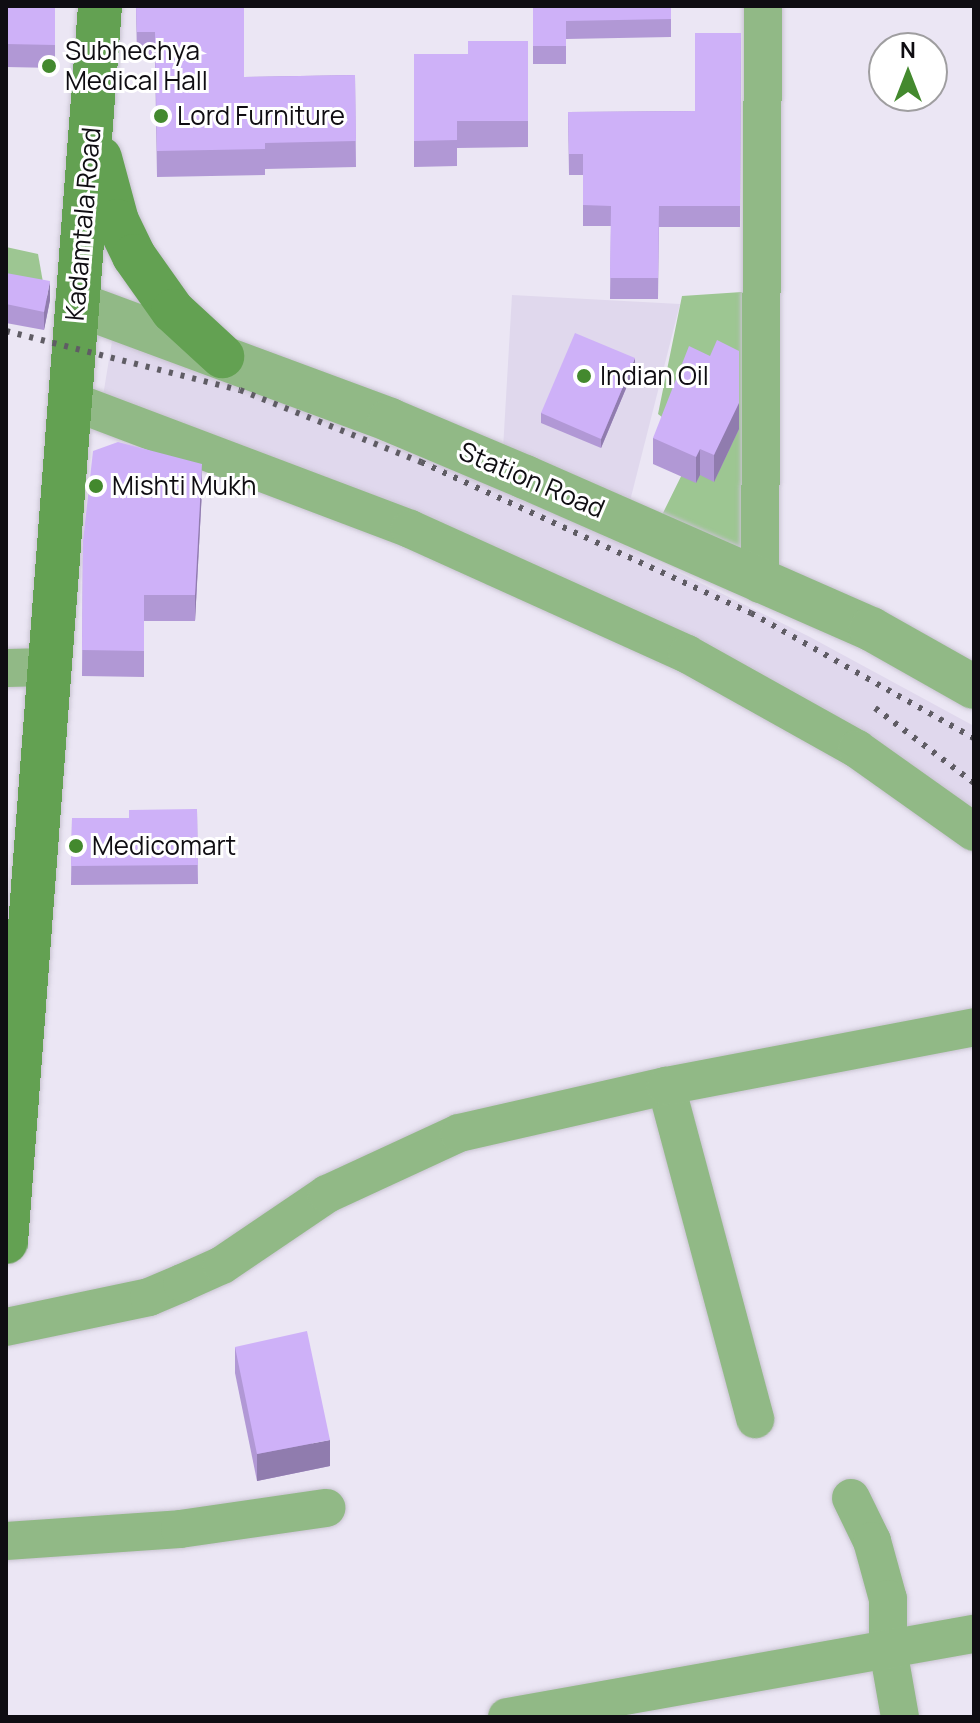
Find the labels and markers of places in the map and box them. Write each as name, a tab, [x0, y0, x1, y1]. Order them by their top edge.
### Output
place label: Subhechya Medical Hall	[65, 35, 208, 96]
marker: Subhechya Medical Hall	[40, 57, 58, 75]
place label: Lord Furniture	[177, 100, 345, 132]
marker: Lord Furniture	[152, 107, 170, 125]
place label: Indian Oil	[600, 360, 709, 392]
marker: Indian Oil	[575, 367, 593, 385]
place label: Mishti Mukh	[112, 470, 256, 502]
marker: Mishti Mukh	[87, 477, 105, 495]
place label: Medicomart	[92, 830, 236, 862]
marker: Medicomart	[67, 837, 85, 855]

